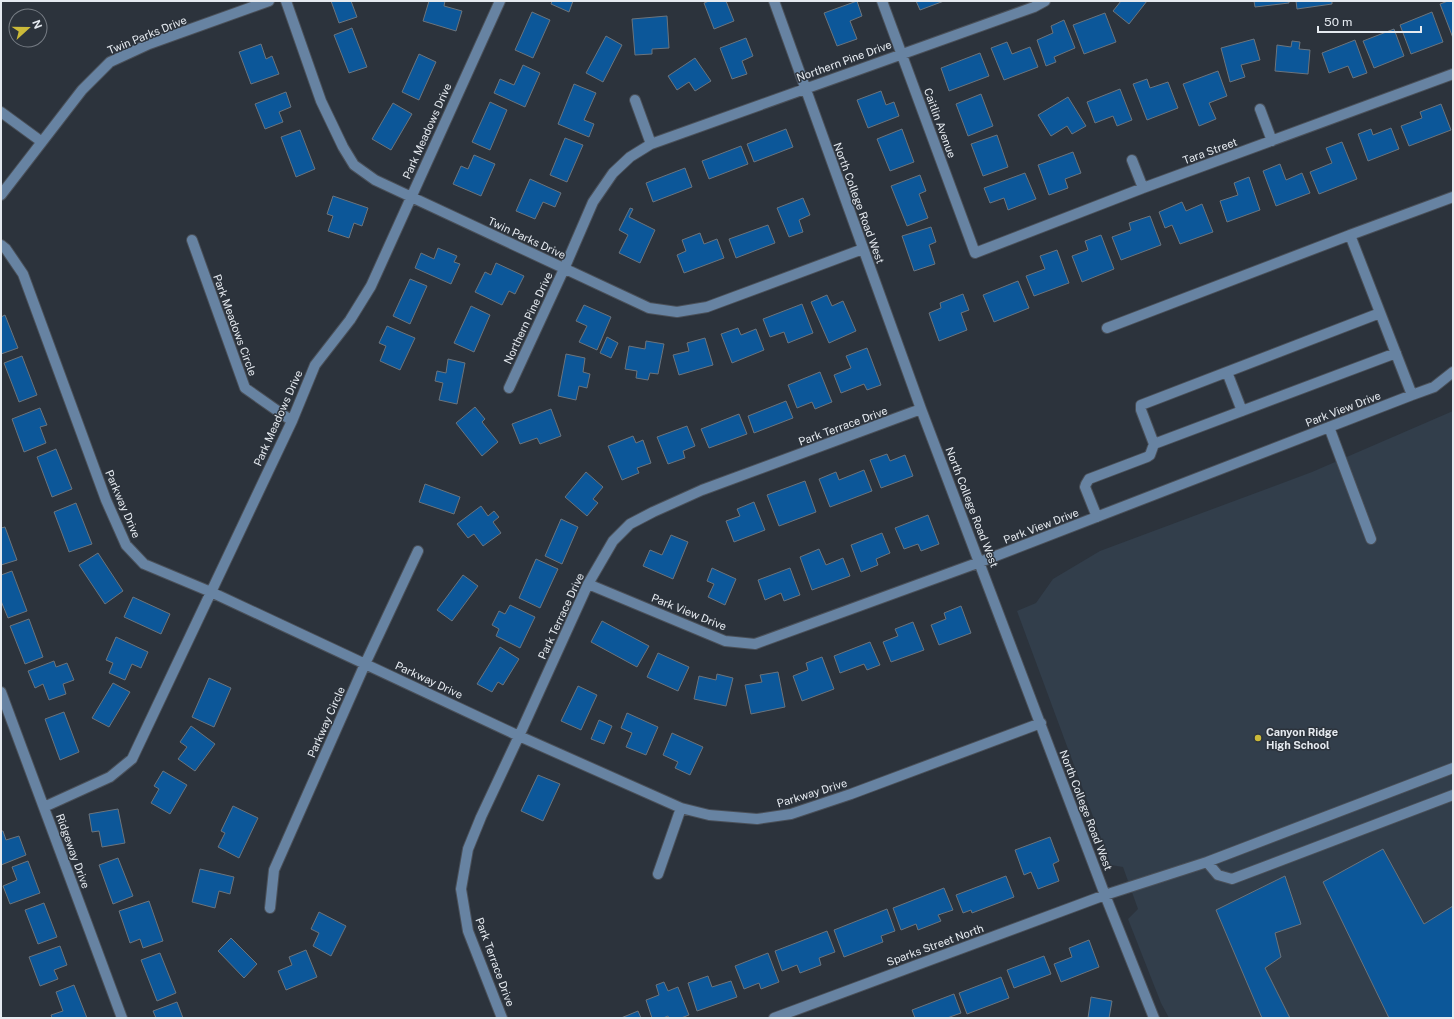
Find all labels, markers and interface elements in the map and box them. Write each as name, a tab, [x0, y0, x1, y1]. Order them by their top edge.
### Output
north arrow	[8, 8, 48, 48]
scale bar	[1318, 8, 1421, 34]
street label: Twin Parks Drive	[106, 14, 188, 56]
text: 50 m	[1324, 15, 1352, 29]
text: N	[30, 18, 44, 31]
street label: Northern Pine Drive	[795, 38, 893, 84]
street label: Park Meadows Drive	[400, 81, 454, 181]
street label: Caitlin Avenue	[922, 86, 958, 160]
street label: Tara Street	[1181, 136, 1239, 166]
street label: North College Road West	[831, 141, 887, 265]
street label: Twin Parks Drive	[486, 215, 568, 261]
street label: Northern Pine Drive	[501, 270, 555, 366]
street label: Park Meadows Circle	[211, 273, 259, 377]
street label: Park Meadows Drive	[251, 368, 305, 468]
street label: Park View Drive	[1304, 389, 1382, 429]
street label: Park Terrace Drive	[797, 404, 889, 448]
street label: North College Road West	[943, 445, 1001, 569]
street label: Parkway Drive	[103, 468, 143, 540]
street label: Park View Drive	[1002, 506, 1080, 546]
street label: Park Terrace Drive	[536, 571, 586, 661]
street label: Park View Drive	[650, 592, 728, 632]
street label: Parkway Drive	[393, 659, 465, 701]
street label: Parkway Circle	[305, 685, 347, 759]
place label: Canyon Ridge High School	[1266, 726, 1338, 751]
marker: Canyon Ridge High School	[1253, 733, 1263, 743]
street label: North College Road West	[1057, 748, 1115, 872]
street label: Parkway Drive	[775, 777, 849, 809]
street label: Ridgeway Drive	[54, 812, 92, 890]
street label: Park Terrace Drive	[473, 916, 517, 1008]
street label: Sparks Street North	[885, 922, 985, 968]

